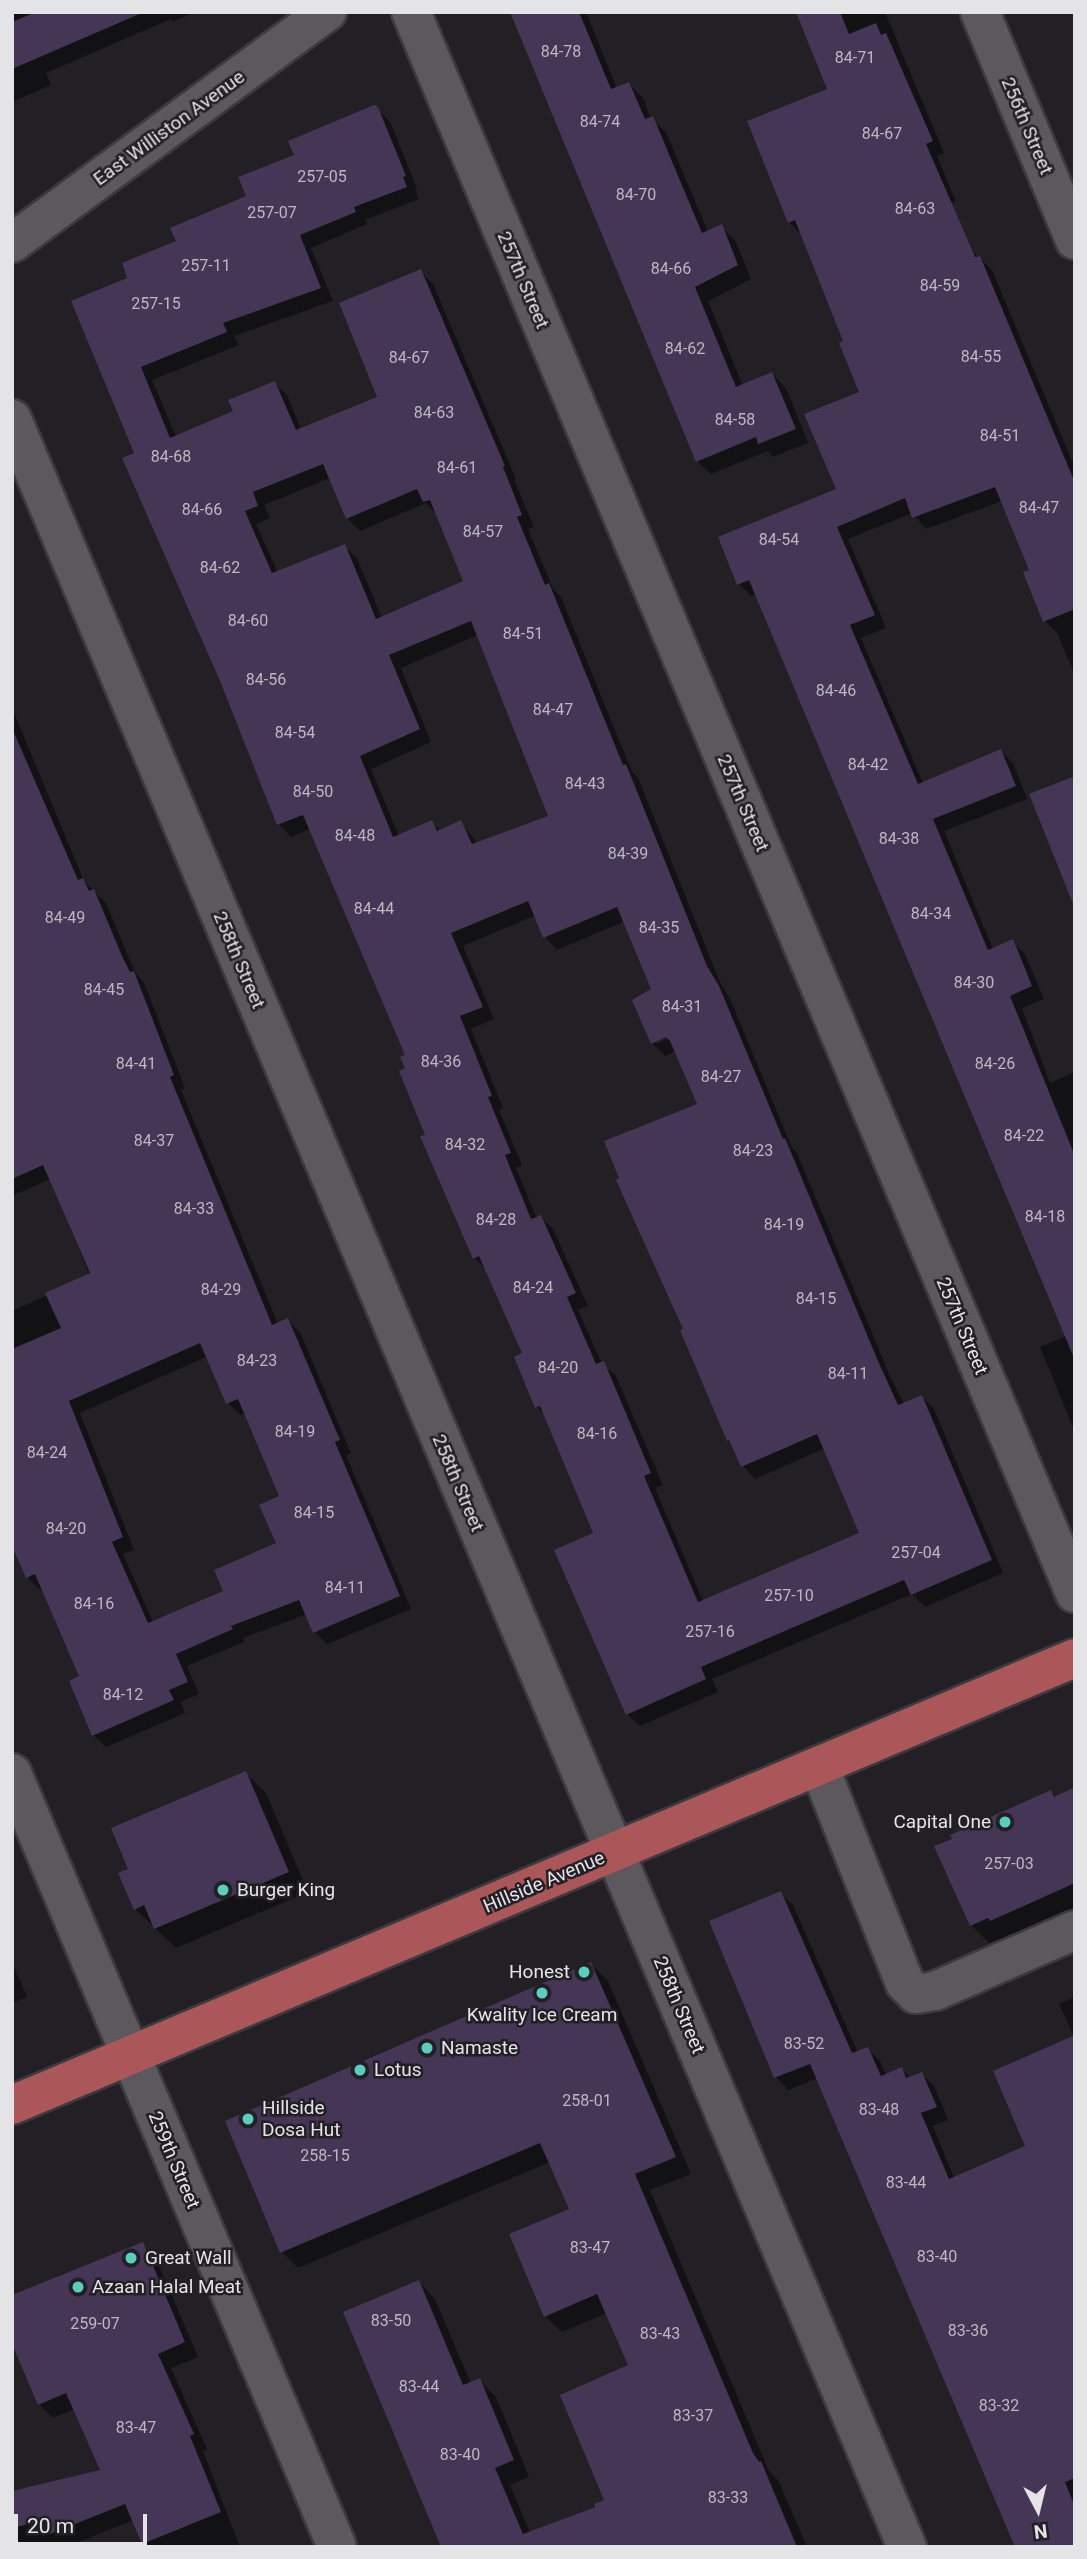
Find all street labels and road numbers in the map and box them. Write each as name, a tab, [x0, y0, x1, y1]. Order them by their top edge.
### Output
street label: East Williston Avenue	[89, 66, 249, 190]
street label: 256th Street	[996, 74, 1058, 178]
street label: 257th Street	[492, 228, 554, 332]
street label: 257th Street	[712, 751, 774, 855]
street label: 258th Street	[208, 908, 270, 1012]
street label: 257th Street	[931, 1274, 993, 1378]
street label: 258th Street	[427, 1431, 489, 1535]
street label: Hillside Avenue	[480, 1846, 608, 1918]
street label: 258th Street	[648, 1953, 710, 2057]
street label: 259th Street	[143, 2108, 205, 2212]

